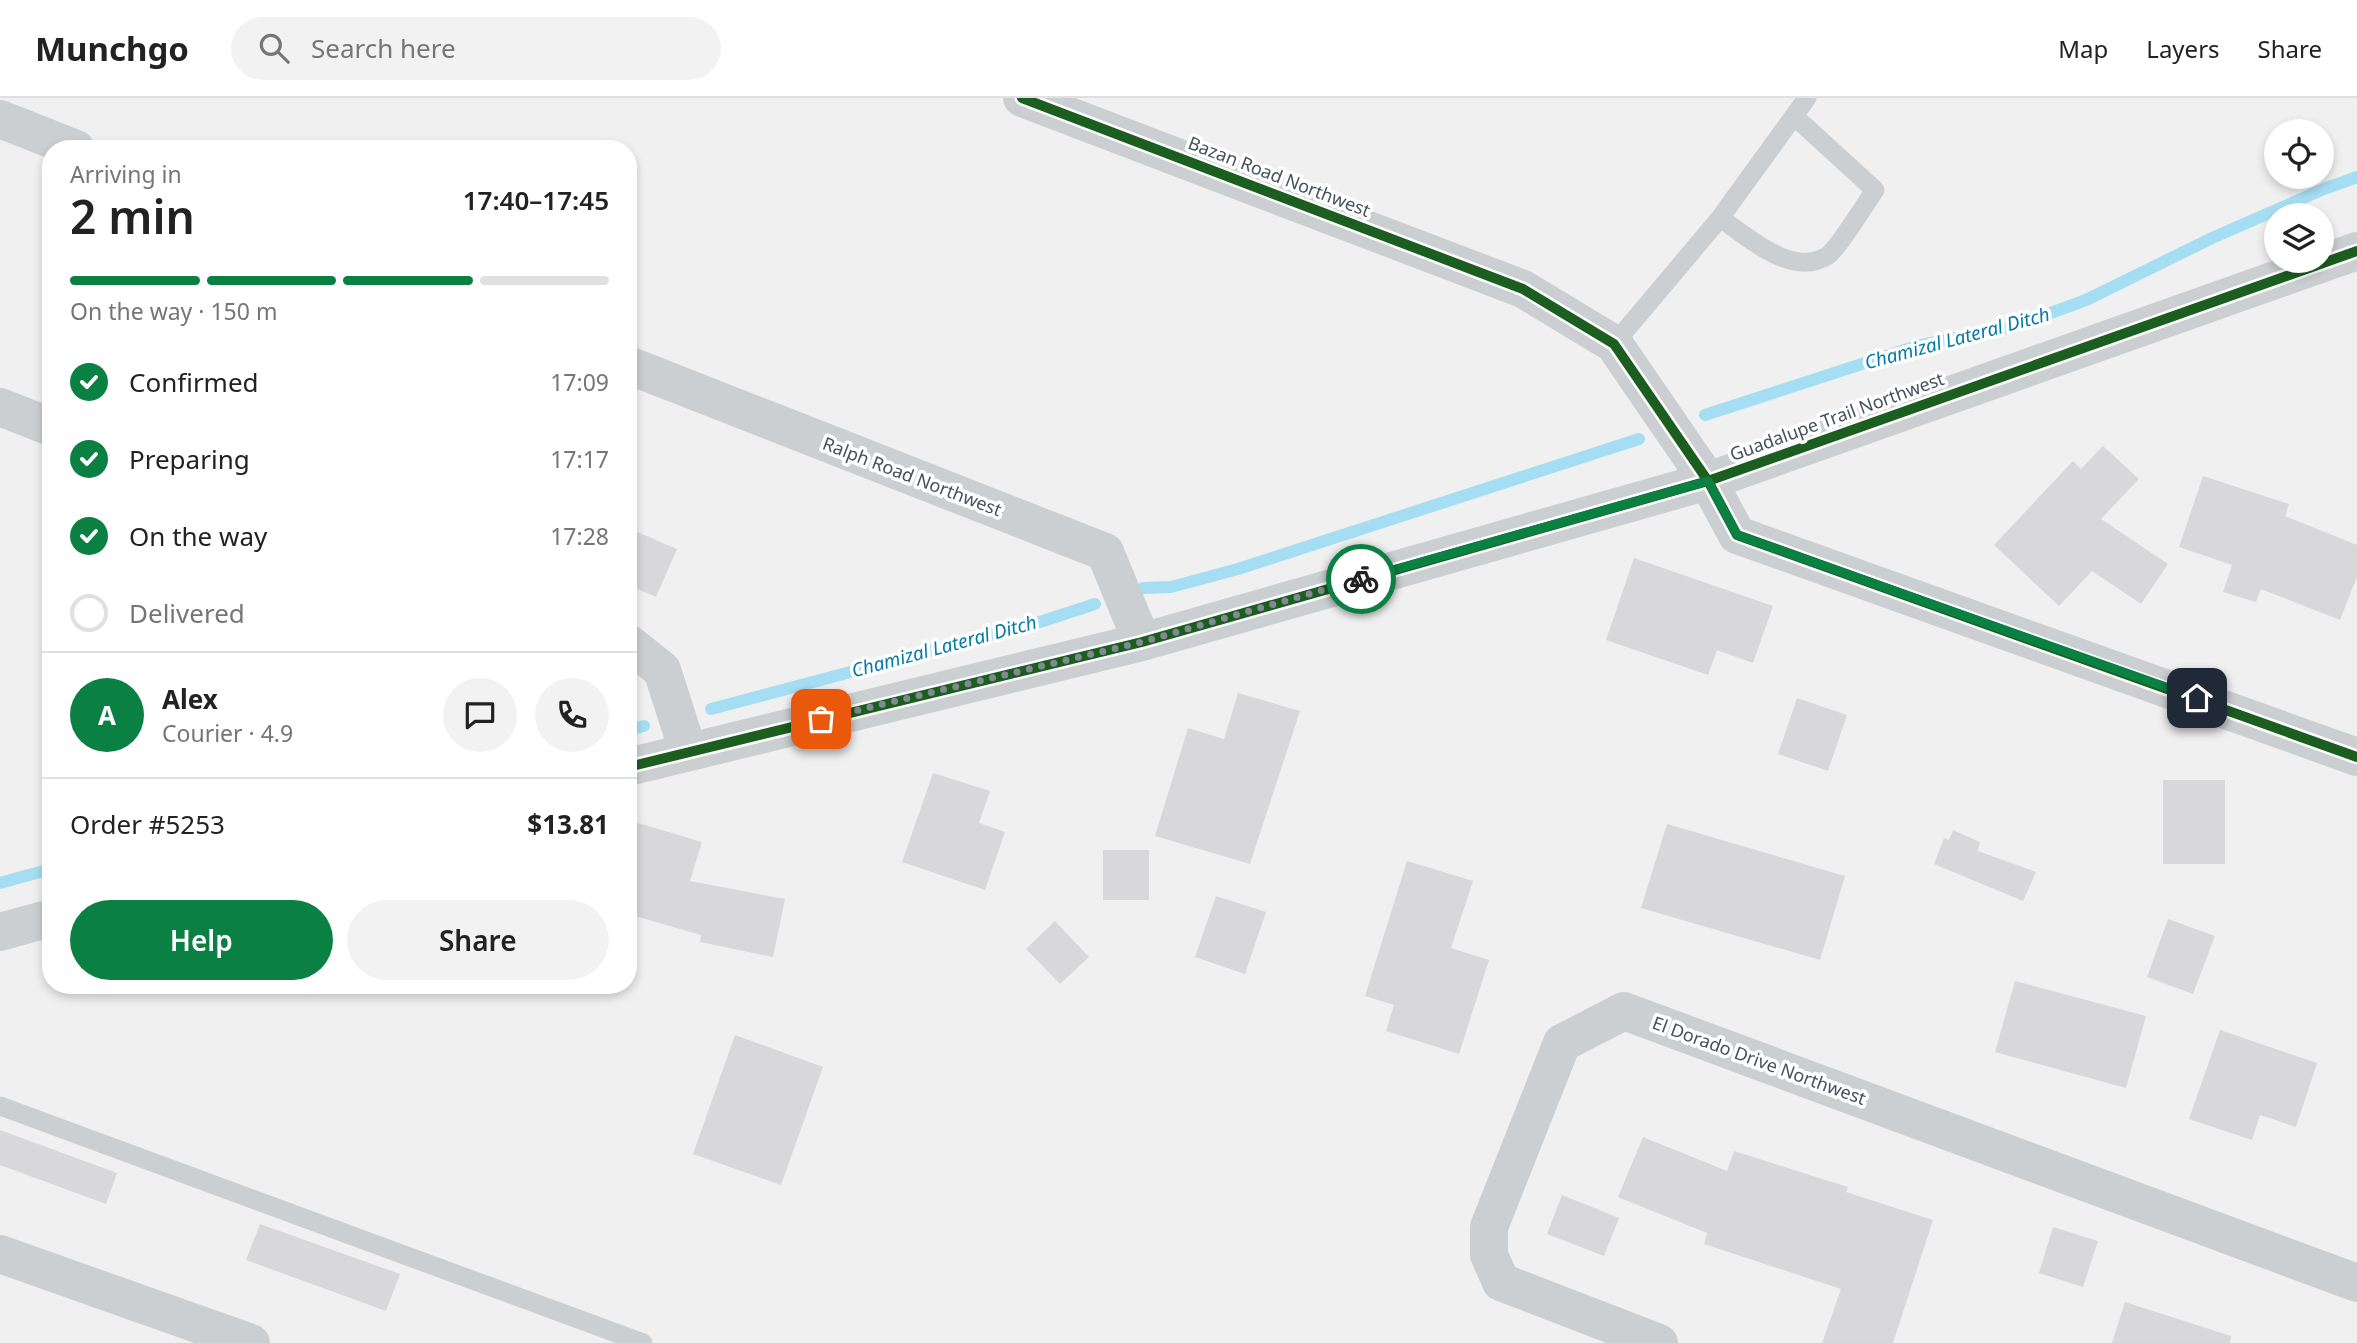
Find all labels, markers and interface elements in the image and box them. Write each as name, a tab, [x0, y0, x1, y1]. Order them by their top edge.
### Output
search box	[231, 17, 721, 80]
text: Munchgo	[35, 26, 189, 71]
icon: search	[255, 29, 293, 67]
text: Search here	[311, 30, 456, 66]
text: Map	[2058, 32, 2108, 65]
text: Layers	[2146, 32, 2220, 65]
text: Share	[2258, 32, 2322, 65]
map controls	[2264, 119, 2334, 273]
button: locate	[2264, 119, 2334, 189]
street label: Bazan Road Northwest	[1185, 130, 1374, 222]
text: Arriving in	[70, 158, 182, 190]
text: 17:40–17:45	[463, 182, 609, 218]
text: 2 min	[70, 185, 195, 247]
button: layers	[2264, 203, 2334, 273]
text: On the way · 150 m	[70, 295, 277, 327]
water label: Chamizal Lateral Ditch	[1862, 301, 2052, 375]
icon: check	[70, 363, 108, 401]
text: Confirmed	[129, 364, 259, 400]
text: 17:09	[550, 366, 609, 398]
street label: Guadalupe Trail Northwest	[1726, 366, 1948, 466]
street label: Ralph Road Northwest	[819, 431, 1006, 521]
icon: check	[70, 440, 108, 478]
text: Preparing	[129, 441, 250, 477]
text: 17:17	[550, 443, 609, 475]
icon: check	[70, 517, 108, 555]
text: On the way	[129, 518, 267, 554]
text: 17:28	[550, 520, 609, 552]
courier	[1326, 544, 1396, 614]
icon: bike	[1342, 560, 1380, 598]
text: Delivered	[129, 595, 245, 631]
water label: Chamizal Lateral Ditch	[849, 609, 1039, 683]
pin	[2167, 668, 2227, 728]
button: chat	[443, 678, 517, 752]
button: phone	[535, 678, 609, 752]
icon: home	[2178, 679, 2216, 717]
text: Alex	[162, 681, 218, 717]
pin	[791, 689, 851, 749]
text: A	[98, 697, 116, 733]
icon: bag	[802, 700, 840, 738]
text: Courier · 4.9	[162, 717, 293, 749]
text: Order #5253	[70, 806, 225, 842]
text: $13.81	[527, 806, 609, 842]
button: Help	[70, 900, 333, 980]
button: Share	[347, 900, 609, 980]
street label: El Dorado Drive Northwest	[1649, 1010, 1870, 1110]

